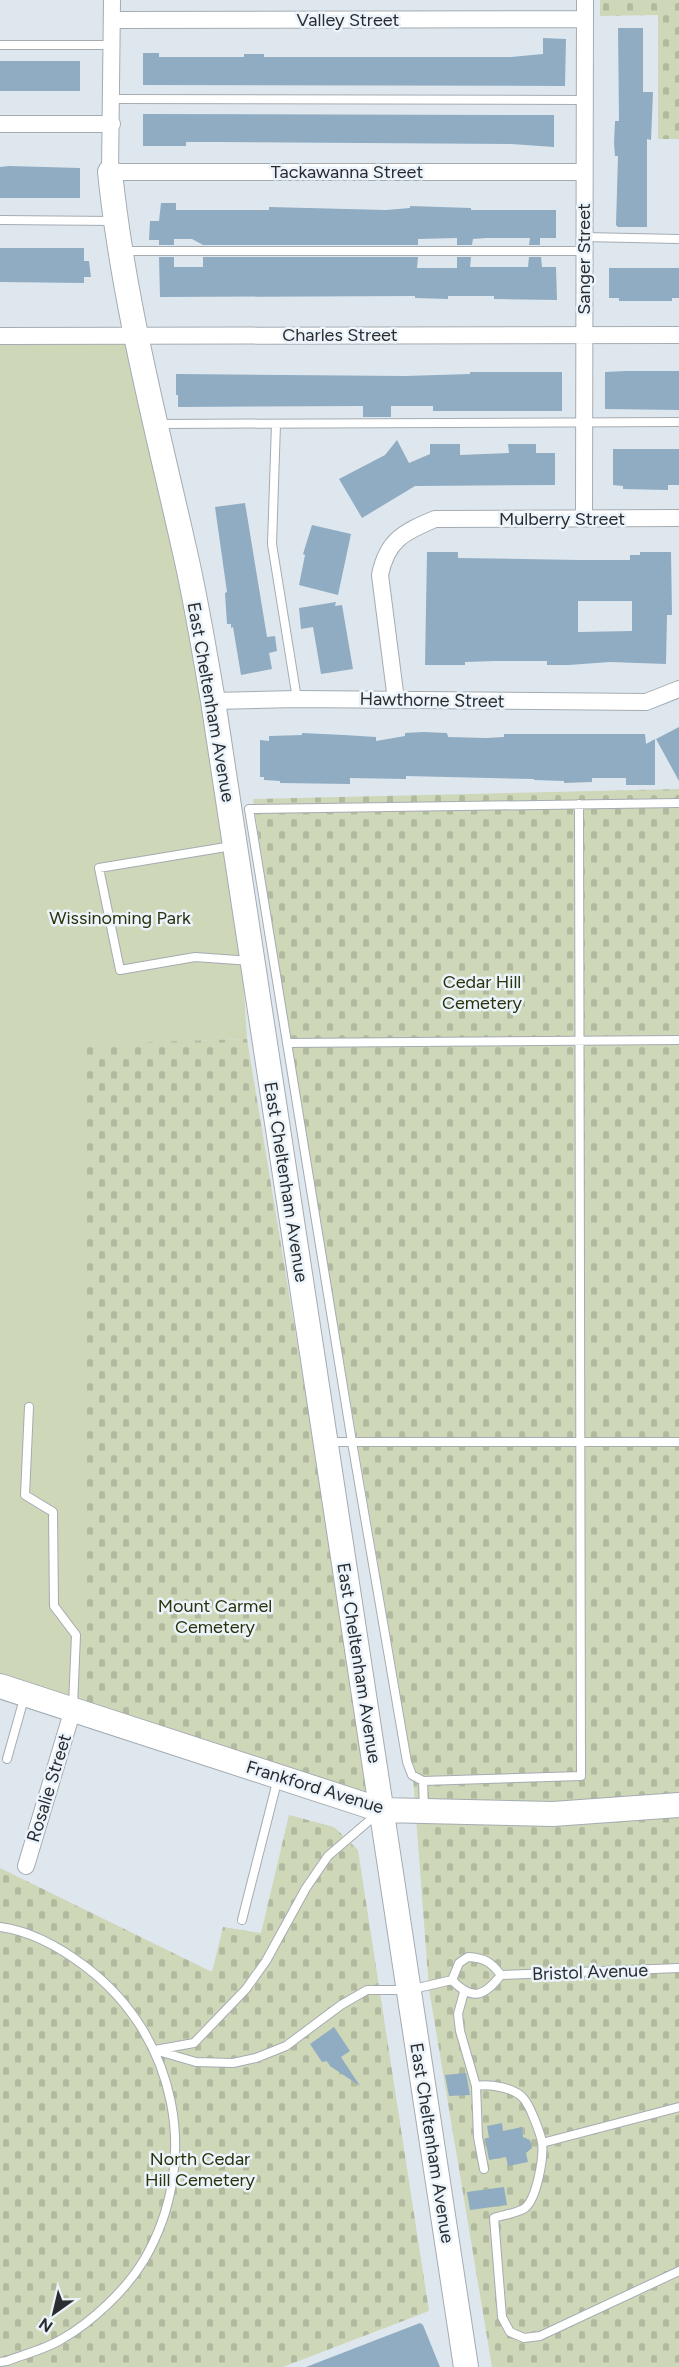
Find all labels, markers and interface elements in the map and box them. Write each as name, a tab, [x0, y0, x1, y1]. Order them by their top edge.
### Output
street label: Valley Street	[297, 9, 400, 31]
street label: Tackawanna Street	[271, 161, 423, 183]
street label: Sanger Street	[573, 203, 595, 315]
street label: Charles Street	[282, 324, 398, 346]
street label: Mulberry Street	[499, 508, 625, 530]
street label: East Cheltenham Avenue	[183, 600, 239, 804]
street label: Hawthorne Street	[359, 688, 505, 712]
park label: Wissinoming Park	[49, 907, 191, 929]
park label: Cedar Hill Cemetery	[442, 971, 523, 1014]
street label: East Cheltenham Avenue	[259, 1080, 313, 1284]
street label: East Cheltenham Avenue	[332, 1561, 386, 1765]
park label: Mount Carmel Cemetery	[158, 1595, 272, 1638]
street label: Rosalie Street	[22, 1731, 76, 1845]
street label: Frankford Avenue	[244, 1756, 387, 1818]
street label: Bristol Avenue	[532, 1959, 649, 1985]
street label: East Cheltenham Avenue	[405, 2041, 459, 2245]
park label: North Cedar Hill Cemetery	[145, 2148, 256, 2191]
north arrow	[24, 2283, 84, 2343]
text: N	[35, 2314, 56, 2336]

